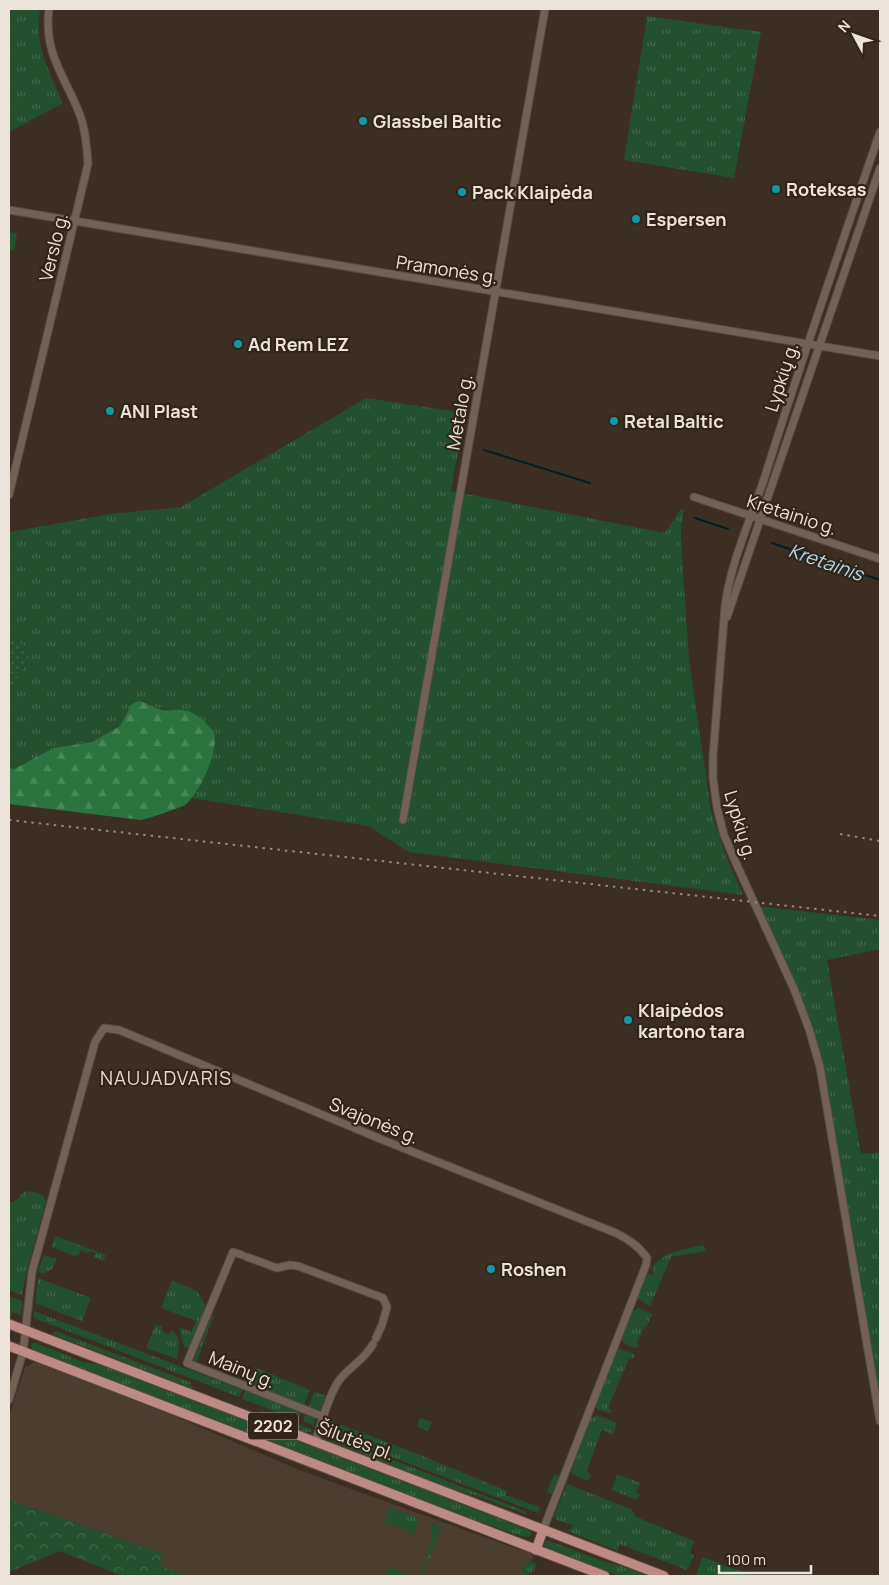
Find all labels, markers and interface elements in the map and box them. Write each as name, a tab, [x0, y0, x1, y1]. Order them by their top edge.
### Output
north arrow	[829, 10, 879, 60]
text: N	[833, 16, 854, 36]
place label: Glassbel Baltic	[373, 109, 502, 133]
marker: Glassbel Baltic	[357, 115, 369, 127]
place label: Roteksas	[786, 177, 867, 201]
place label: Pack Klaipėda	[472, 180, 593, 204]
marker: Roteksas	[770, 183, 782, 195]
marker: Pack Klaipėda	[456, 186, 468, 198]
place label: Espersen	[646, 207, 727, 231]
street label: Verslo g.	[33, 210, 73, 284]
marker: Espersen	[630, 213, 642, 225]
street label: Pramonės g.	[395, 249, 499, 289]
place label: Ad Rem LEZ	[248, 332, 349, 356]
marker: Ad Rem LEZ	[232, 338, 244, 350]
street label: Lypkių g.	[759, 339, 803, 415]
street label: Metalo g.	[441, 372, 477, 452]
place label: ANI Plast	[120, 399, 198, 423]
marker: ANI Plast	[104, 405, 116, 417]
place label: Retal Baltic	[624, 409, 724, 433]
marker: Retal Baltic	[608, 415, 620, 427]
street label: Kretainio g.	[744, 488, 840, 540]
water label: Kretainis	[785, 537, 869, 588]
street label: Lypkių g.	[719, 787, 763, 863]
place label: Klaipėdos kartono tara	[638, 998, 745, 1043]
marker: Klaipėdos kartono tara	[622, 1014, 634, 1026]
district label: NAUJADVARIS	[100, 1065, 232, 1091]
street label: Svajonės g.	[326, 1091, 422, 1149]
place label: Roshen	[501, 1257, 567, 1281]
marker: Roshen	[485, 1263, 497, 1275]
street label: Mainų g.	[205, 1345, 279, 1393]
road number: 2202	[248, 1412, 298, 1440]
street label: Šilutės pl.	[314, 1414, 398, 1466]
scale bar	[719, 1542, 812, 1574]
text: 100 m	[726, 1549, 766, 1570]

